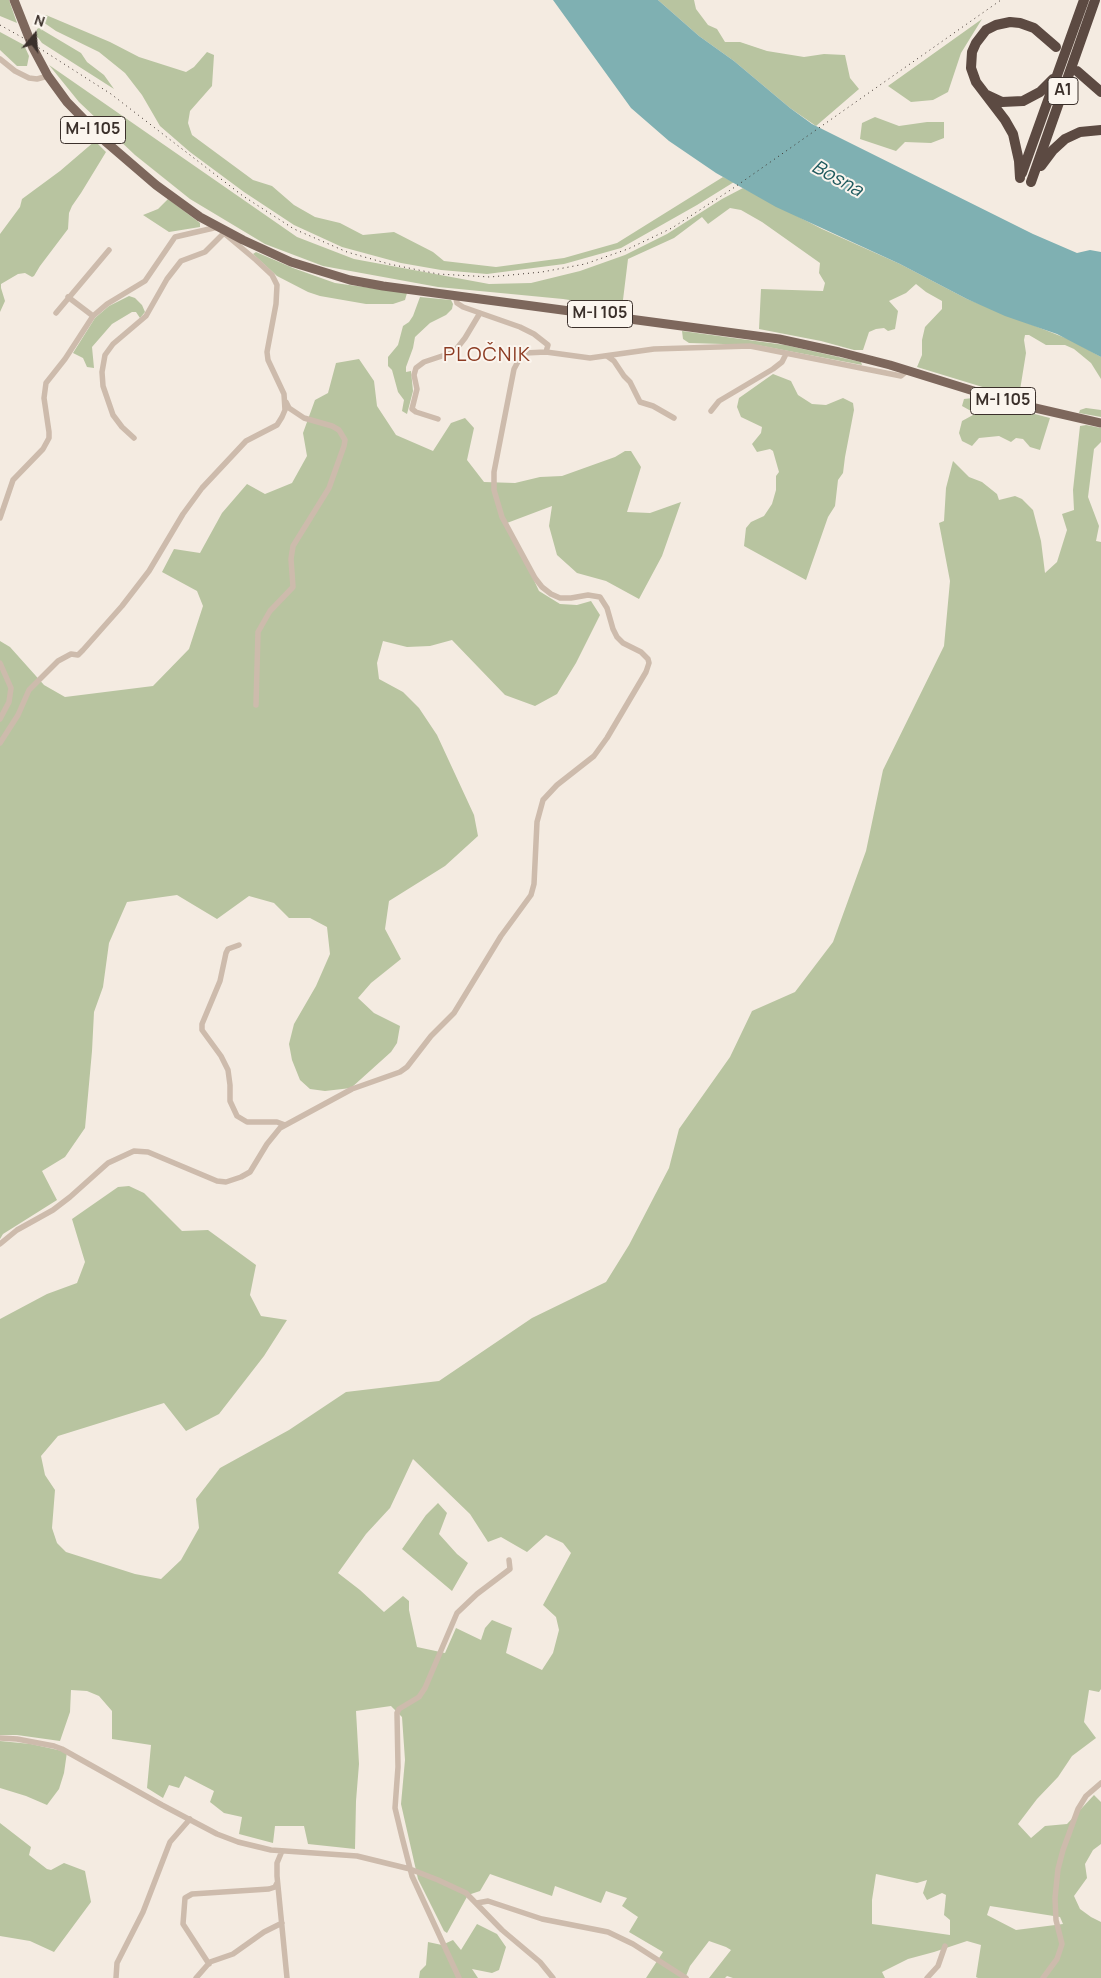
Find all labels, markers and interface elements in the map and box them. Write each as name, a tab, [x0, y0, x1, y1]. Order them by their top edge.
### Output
north arrow	[10, 10, 60, 60]
text: N	[32, 10, 48, 31]
road number: A1	[1048, 78, 1078, 104]
road number: M-I 105	[61, 116, 126, 144]
water label: Bosna	[808, 156, 866, 202]
road number: M-I 105	[568, 300, 632, 328]
district label: PLOČNIK	[442, 343, 532, 367]
road number: M-I 105	[970, 388, 1036, 414]

